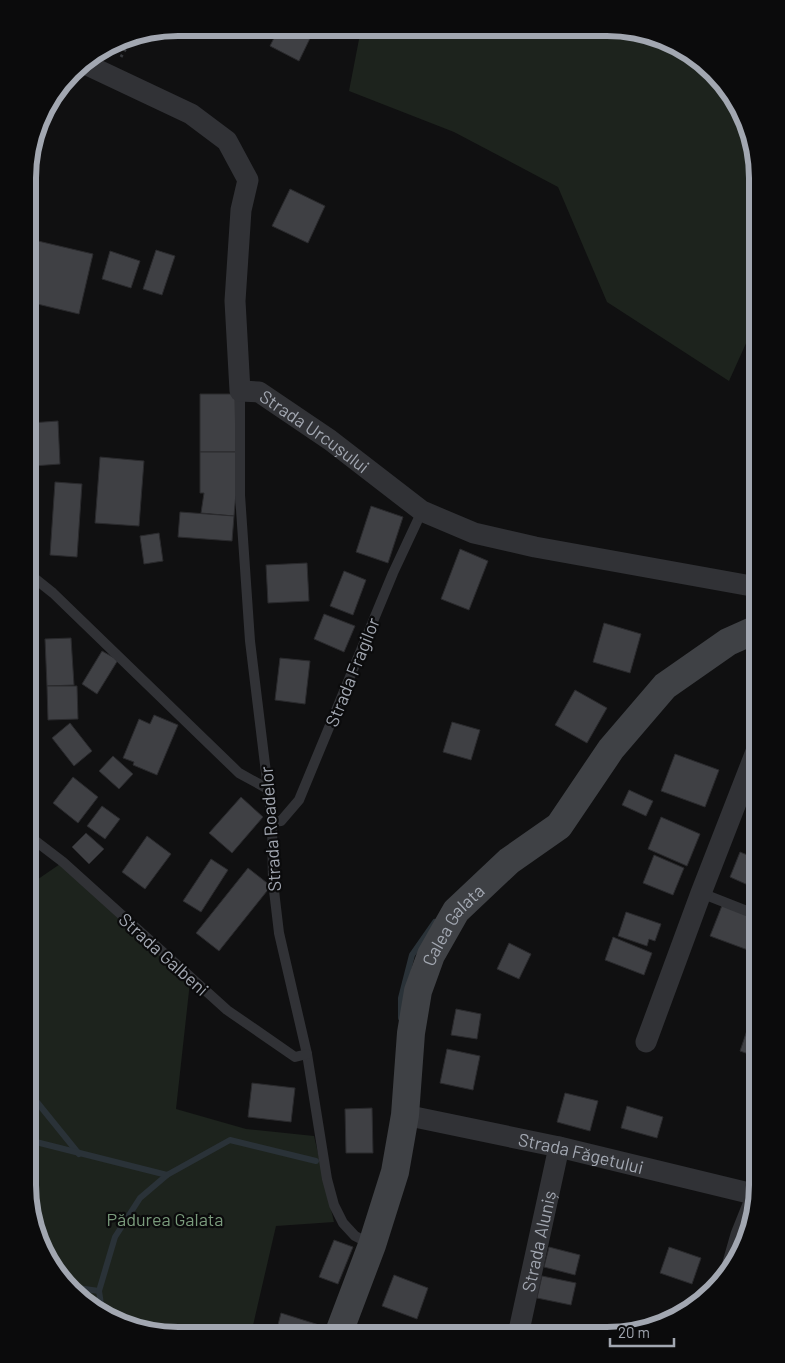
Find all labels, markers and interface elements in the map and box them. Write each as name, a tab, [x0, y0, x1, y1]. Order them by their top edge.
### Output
street label: Strada Urcușului	[256, 385, 374, 477]
street label: Strada Fragilor	[320, 614, 384, 730]
street label: Strada Roadelor	[255, 765, 285, 892]
street label: Calea Galata	[417, 879, 489, 969]
street label: Strada Galbeni	[115, 908, 213, 1000]
street label: Strada Făgetului	[516, 1128, 646, 1178]
street label: Strada Aluniș	[517, 1188, 560, 1294]
park label: Pădurea Galata	[106, 1208, 224, 1230]
scale bar	[610, 1316, 674, 1348]
text: 20 m	[618, 1323, 650, 1341]

